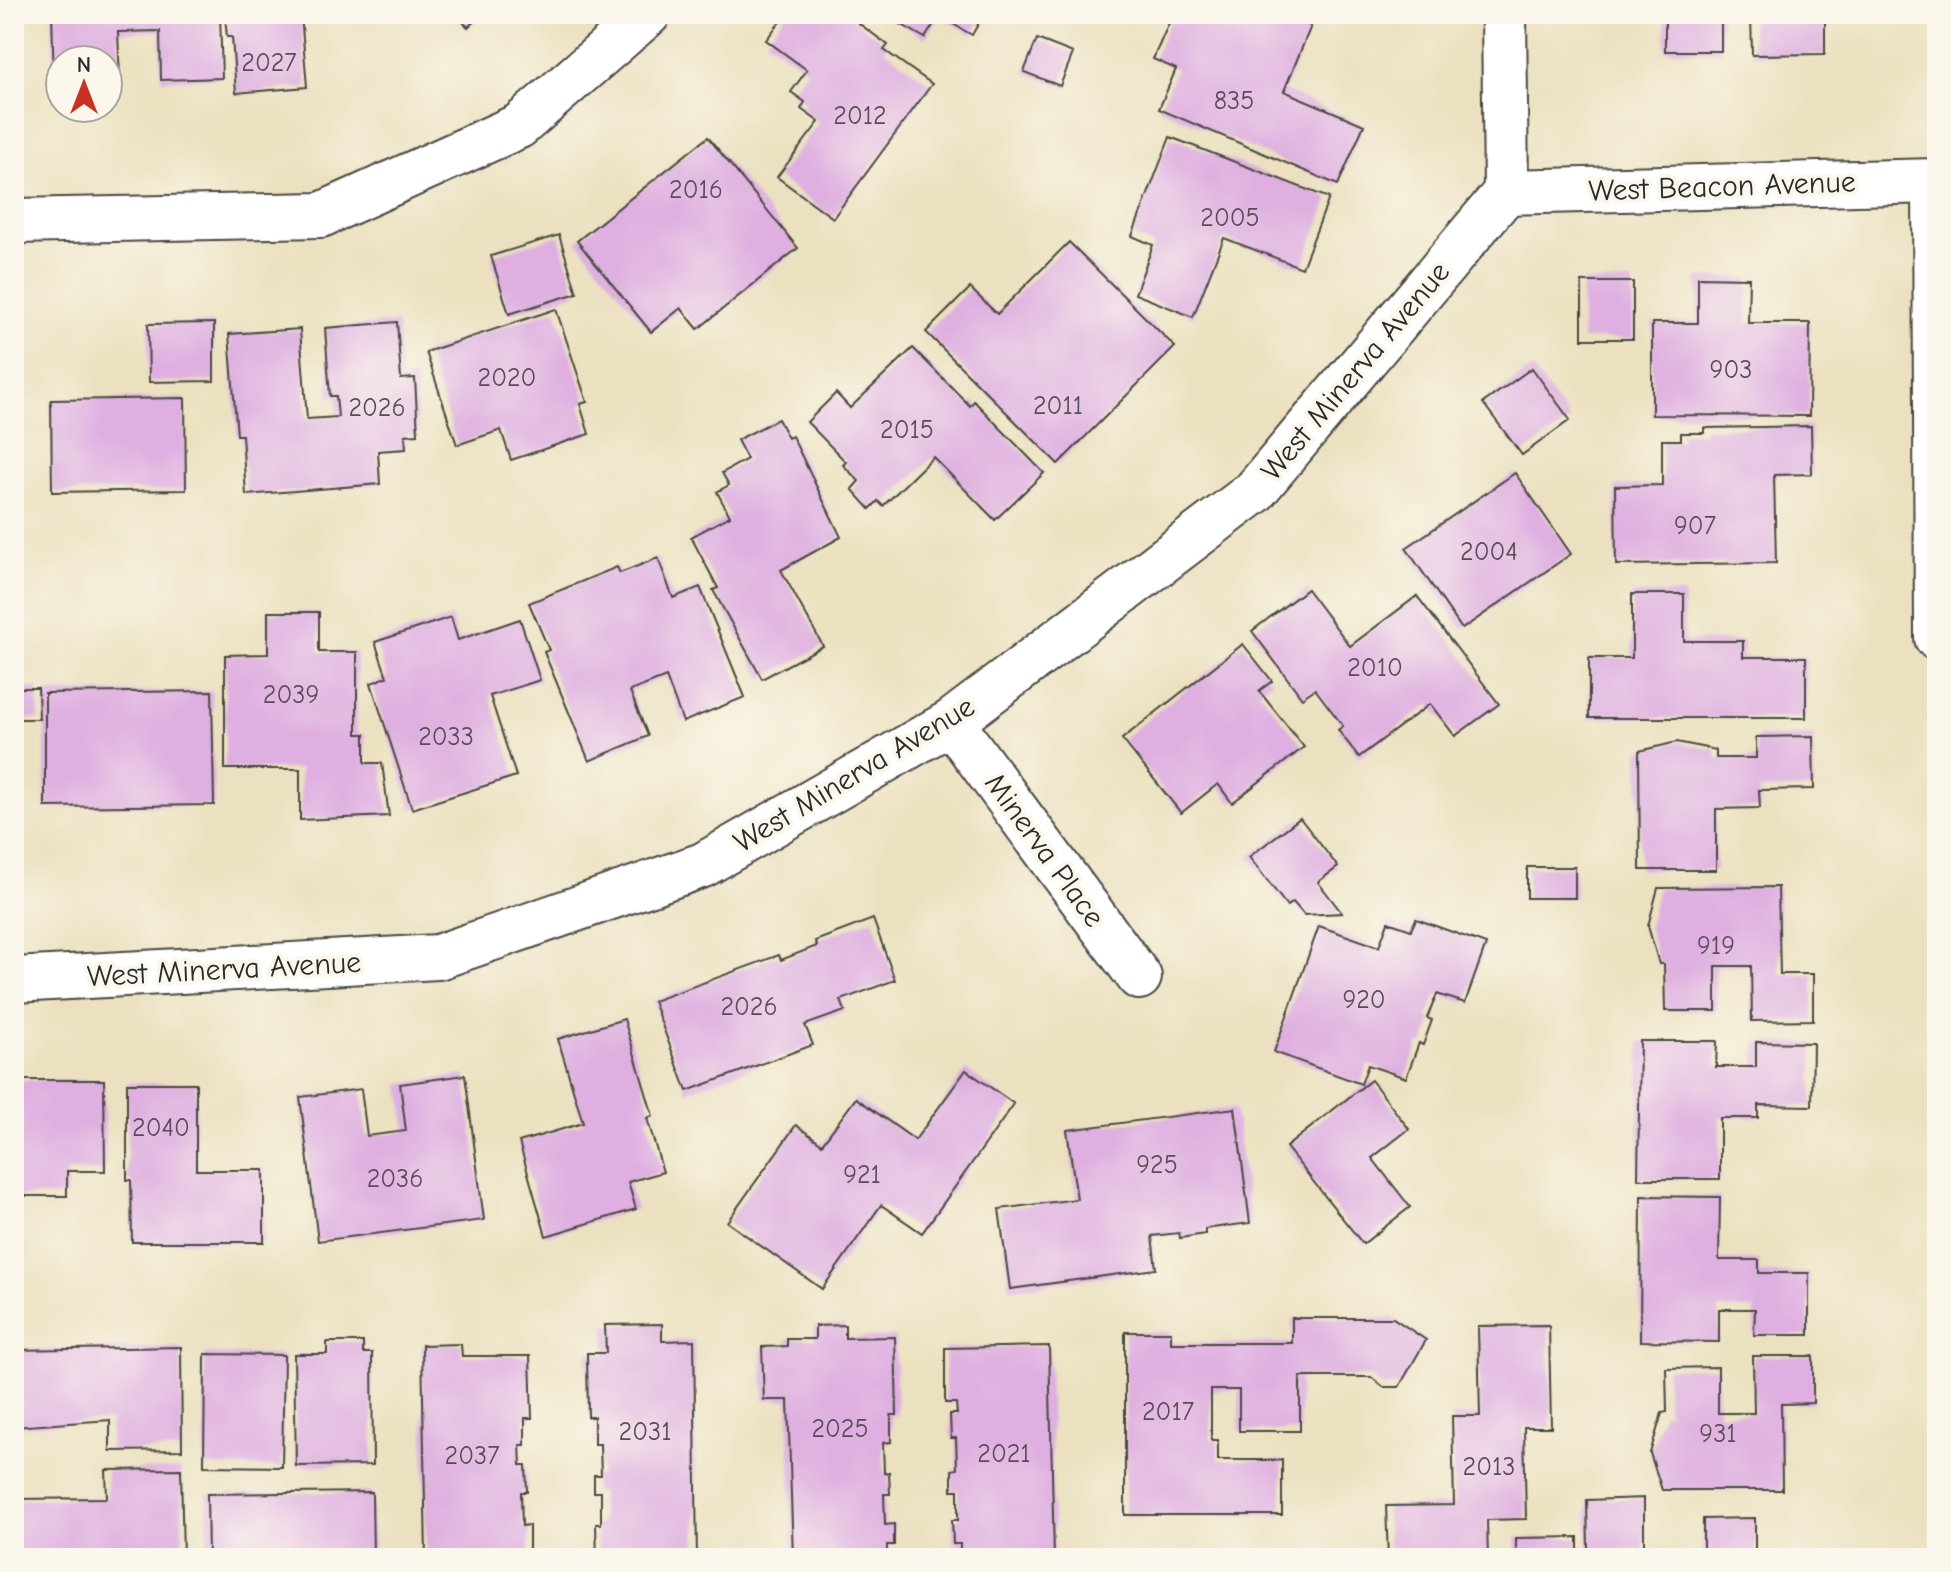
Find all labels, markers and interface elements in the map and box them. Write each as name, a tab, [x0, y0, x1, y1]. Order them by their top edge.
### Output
north arrow	[44, 44, 124, 124]
house number: 2027	[241, 48, 297, 78]
text: N	[77, 52, 91, 78]
house number: 835	[1214, 86, 1254, 116]
house number: 2012	[833, 101, 887, 131]
street label: West Beacon Avenue	[1588, 164, 1856, 209]
house number: 2016	[669, 175, 723, 205]
house number: 2005	[1200, 203, 1260, 233]
street label: West Minerva Avenue	[1254, 255, 1457, 488]
house number: 903	[1710, 355, 1752, 385]
house number: 2020	[478, 363, 536, 393]
house number: 2011	[1033, 391, 1083, 421]
house number: 2026	[348, 393, 406, 423]
house number: 2015	[880, 415, 934, 445]
house number: 907	[1674, 511, 1716, 541]
house number: 2004	[1460, 537, 1518, 567]
house number: 2010	[1347, 653, 1403, 683]
house number: 2039	[263, 680, 319, 710]
street label: West Minerva Avenue	[728, 689, 981, 860]
house number: 2033	[418, 722, 474, 752]
street label: Minerva Place	[977, 767, 1112, 934]
house number: 919	[1697, 931, 1735, 961]
street label: West Minerva Avenue	[86, 945, 362, 994]
house number: 920	[1342, 985, 1386, 1015]
house number: 2026	[720, 992, 778, 1022]
house number: 2040	[132, 1113, 190, 1143]
house number: 925	[1136, 1150, 1178, 1180]
house number: 921	[843, 1160, 881, 1190]
house number: 2036	[367, 1164, 423, 1194]
house number: 2017	[1142, 1397, 1194, 1427]
house number: 2025	[811, 1414, 869, 1444]
house number: 2031	[619, 1417, 671, 1447]
house number: 931	[1699, 1419, 1737, 1449]
house number: 2021	[977, 1439, 1031, 1469]
house number: 2037	[445, 1441, 499, 1471]
house number: 2013	[1463, 1452, 1515, 1482]

